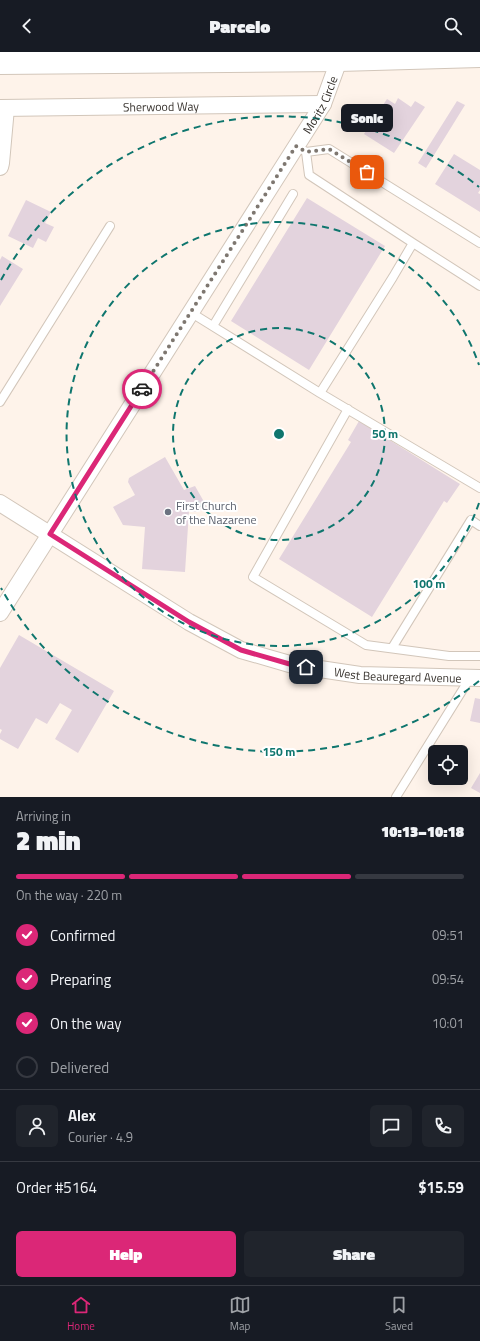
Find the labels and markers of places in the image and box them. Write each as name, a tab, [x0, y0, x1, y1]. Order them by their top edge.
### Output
callout: Sonic	[341, 104, 393, 132]
pin	[350, 155, 384, 189]
centre of rings	[272, 427, 286, 441]
place label: First Church of the Nazarene	[176, 496, 257, 529]
marker: First Church of the Nazarene	[163, 507, 173, 517]
pin	[289, 650, 323, 684]

